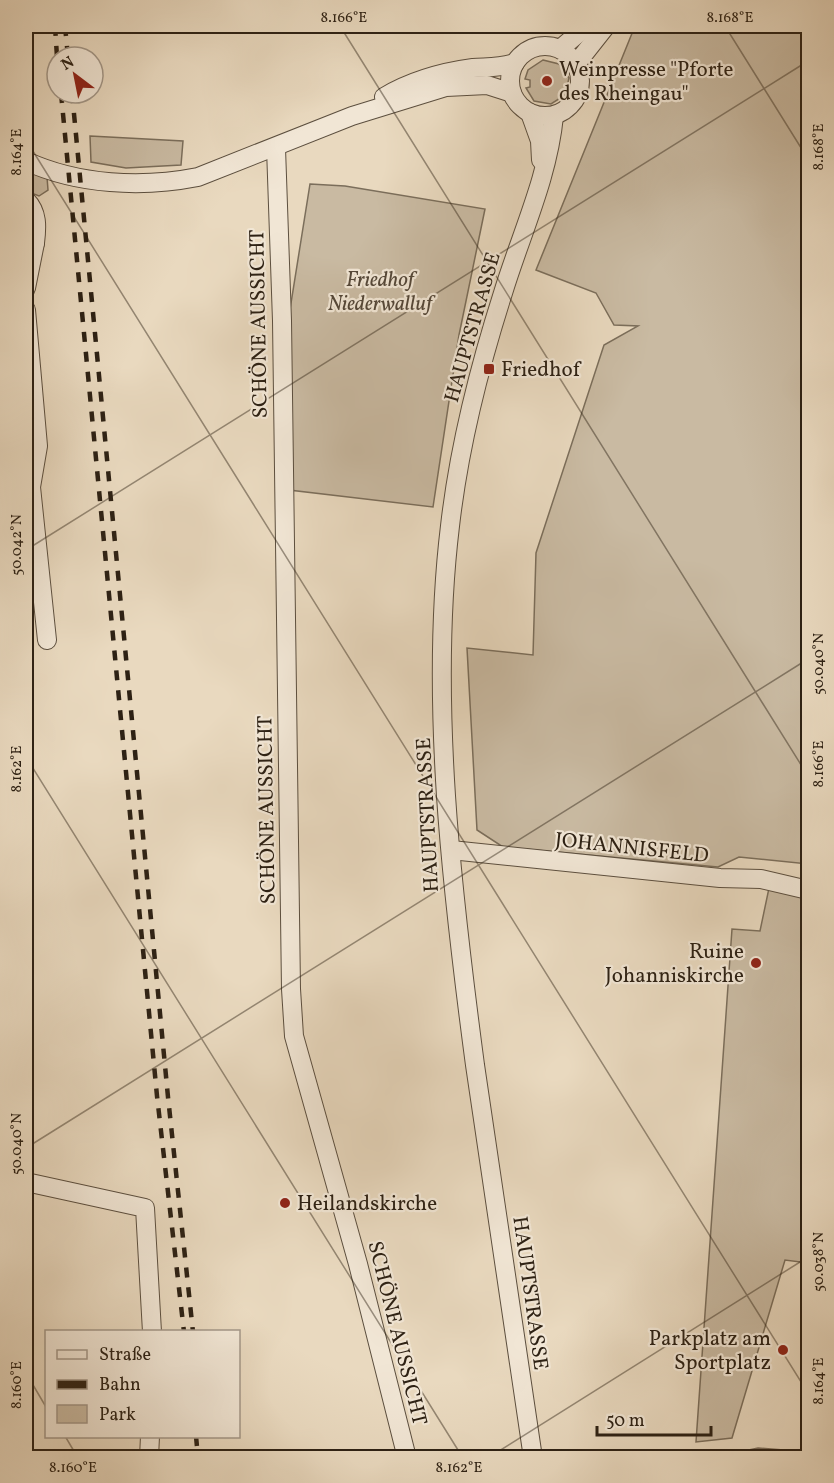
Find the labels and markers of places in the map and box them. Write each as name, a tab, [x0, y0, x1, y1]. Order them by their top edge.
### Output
place label: Weinpresse "Pforte des Rheingau"	[559, 56, 734, 109]
marker: Weinpresse "Pforte des Rheingau"	[540, 74, 554, 88]
place label: Friedhof	[501, 356, 582, 385]
marker: Friedhof	[482, 362, 496, 376]
place label: Ruine Johanniskirche	[605, 938, 744, 991]
marker: Ruine Johanniskirche	[749, 956, 763, 970]
place label: Heilandskirche	[297, 1190, 437, 1219]
marker: Heilandskirche	[278, 1196, 292, 1210]
place label: Parkplatz am Sportplatz	[649, 1325, 771, 1378]
marker: Parkplatz am Sportplatz	[776, 1343, 790, 1357]

